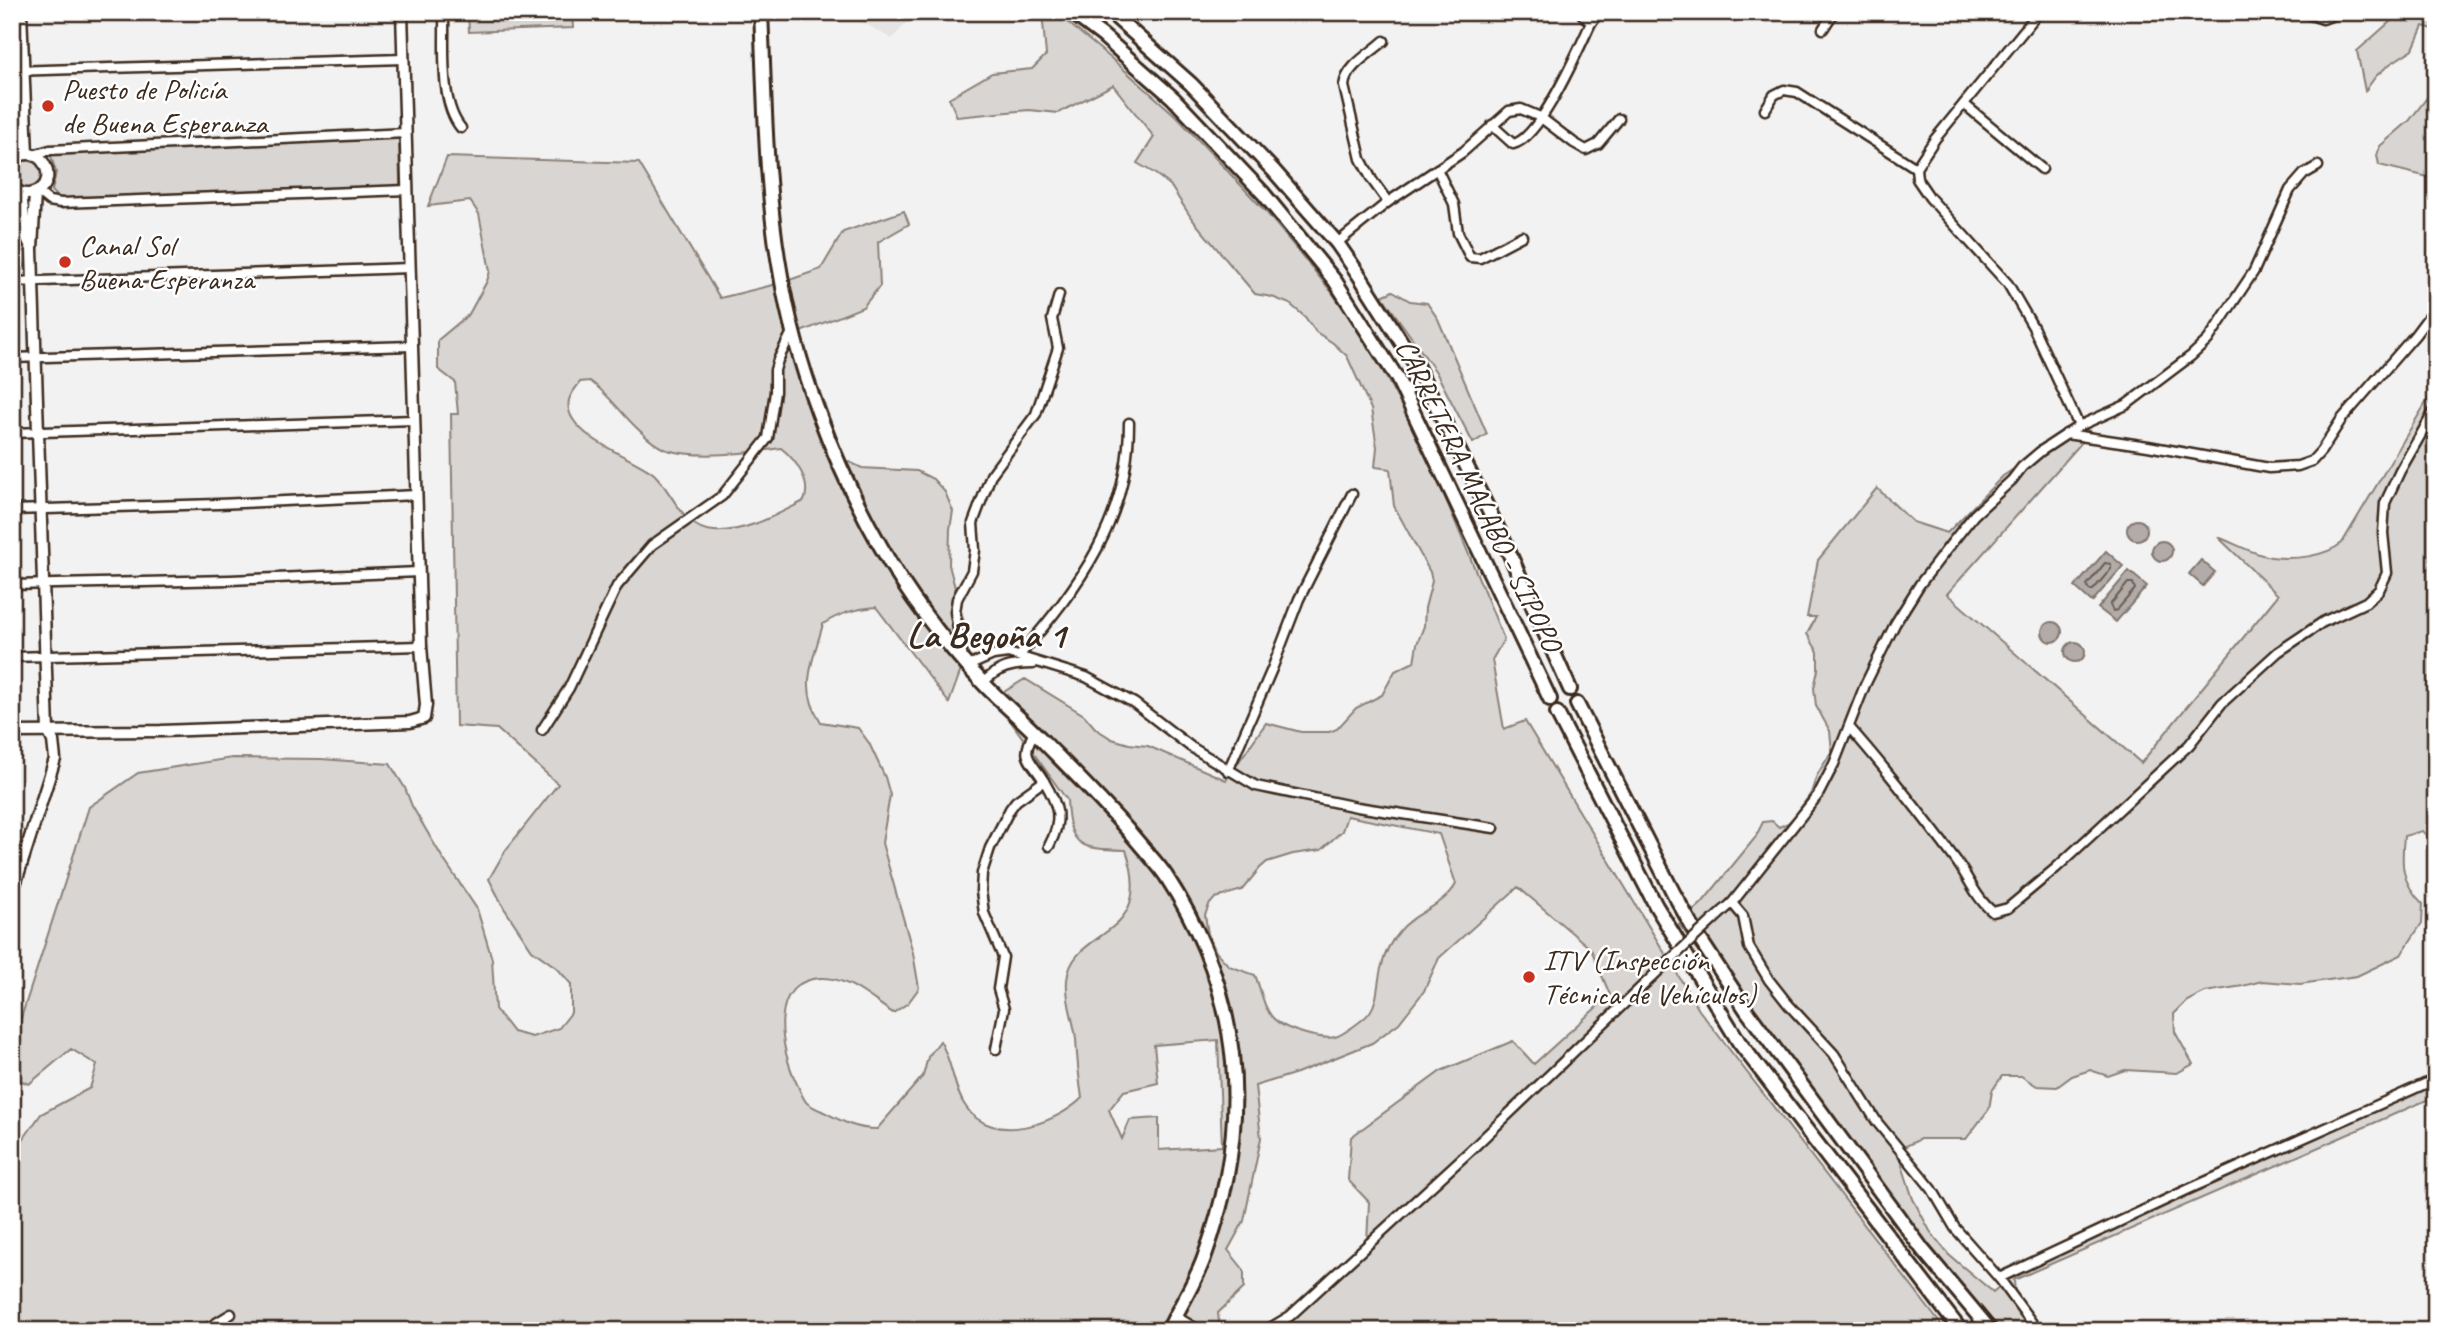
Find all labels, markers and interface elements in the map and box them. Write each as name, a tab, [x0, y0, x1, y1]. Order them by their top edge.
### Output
place label: Puesto de Policía de Buena Esperanza	[62, 70, 269, 142]
marker: Puesto de Policía de Buena Esperanza	[40, 98, 56, 114]
place label: Canal Sol Buena Esperanza	[79, 226, 256, 298]
marker: Canal Sol Buena Esperanza	[57, 254, 73, 270]
street label: CARRETERA MALABO - SIPOPO	[1387, 333, 1573, 660]
district label: La Begoña 1	[907, 611, 1070, 658]
place label: ITV (Inspección Técnica de Vehículos)	[1543, 941, 1758, 1013]
marker: ITV (Inspección Técnica de Vehículos)	[1521, 969, 1537, 985]

